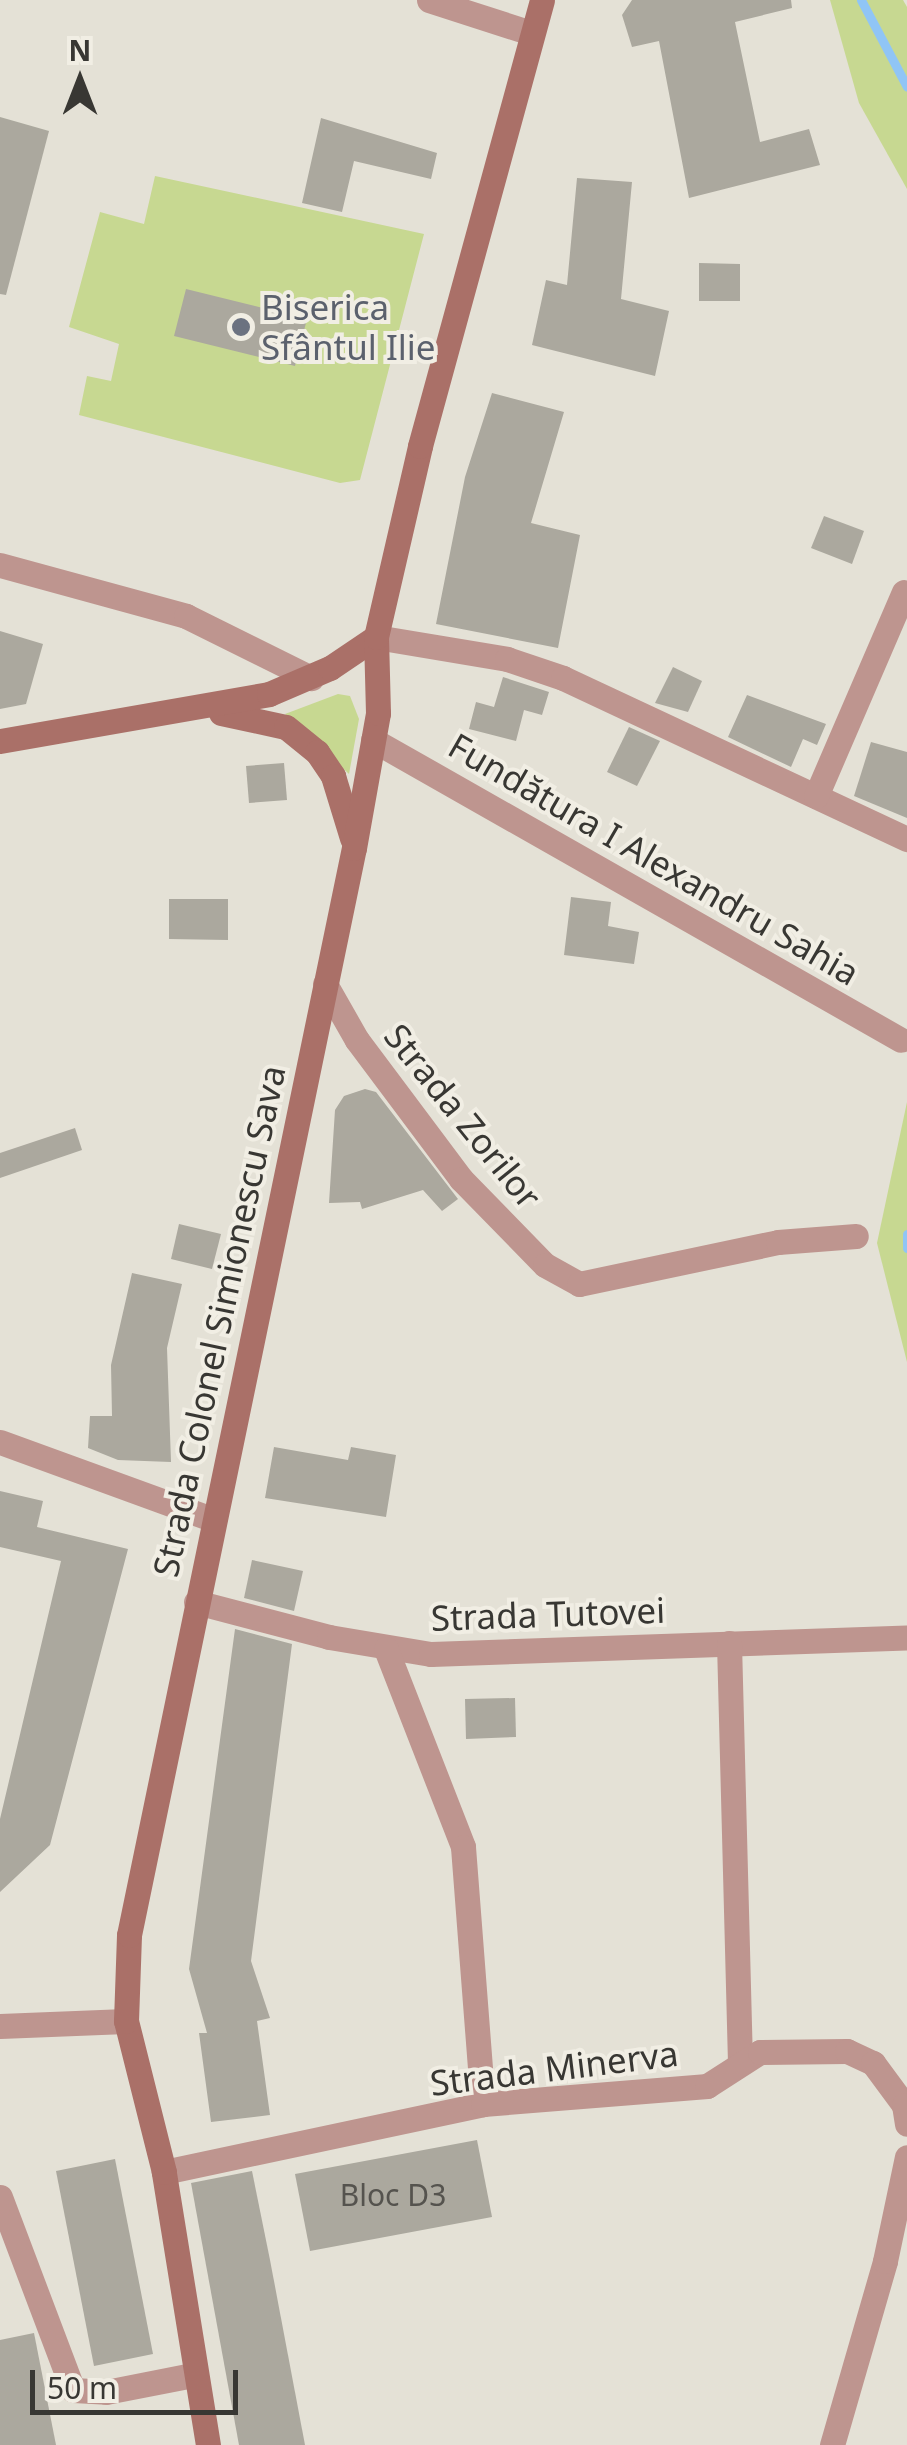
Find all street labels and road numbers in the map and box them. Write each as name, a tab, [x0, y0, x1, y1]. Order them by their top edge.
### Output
street label: Fundătura I Alexandru Sahia	[442, 724, 866, 994]
street label: Strada Zorilor	[376, 1015, 550, 1217]
street label: Strada Colonel Simionescu Sava	[144, 1062, 294, 1580]
street label: Strada Tutovei	[430, 1589, 666, 1639]
street label: Strada Minerva	[428, 2032, 680, 2104]

